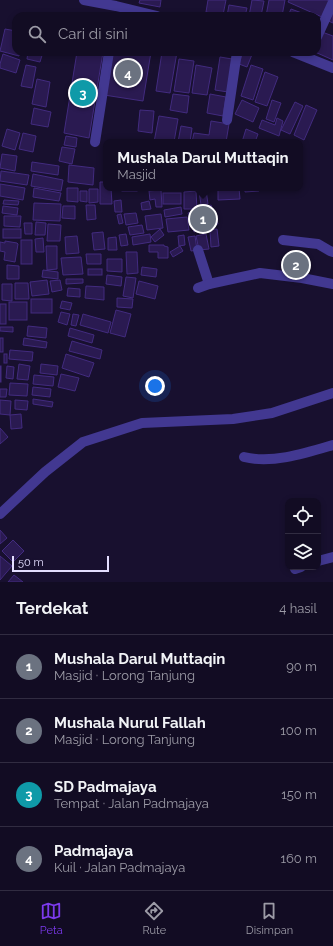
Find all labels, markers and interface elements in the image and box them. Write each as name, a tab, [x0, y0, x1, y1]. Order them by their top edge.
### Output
search box	[12, 12, 321, 56]
icon: search	[26, 23, 48, 45]
text: Cari di sini	[58, 25, 128, 43]
pin: 4	[115, 58, 141, 88]
pin: 3	[70, 78, 96, 108]
popup	[103, 139, 303, 191]
text: Mushala Darul Muttaqin	[117, 149, 289, 167]
text: Masjid	[117, 167, 156, 182]
pin: 1	[190, 204, 216, 234]
pin: 2	[283, 250, 309, 280]
your location	[145, 376, 165, 396]
map controls	[285, 498, 321, 570]
button: locate	[285, 498, 321, 534]
button: layers	[285, 534, 321, 570]
scale bar	[12, 554, 109, 573]
text: 50 m	[18, 556, 44, 569]
text: Terdekat	[16, 598, 88, 618]
text: 4 hasil	[279, 601, 317, 616]
text: Mushala Darul Muttaqin	[54, 650, 225, 668]
text: 1	[26, 659, 32, 674]
text: 90 m	[286, 659, 317, 674]
text: Masjid · Lorong Tanjung	[54, 668, 195, 683]
text: Mushala Nurul Fallah	[54, 714, 206, 732]
text: 2	[25, 723, 33, 738]
text: 100 m	[280, 723, 317, 738]
text: Masjid · Lorong Tanjung	[54, 732, 195, 747]
text: SD Padmajaya	[54, 778, 157, 796]
text: 3	[25, 787, 33, 802]
text: 150 m	[281, 787, 317, 802]
text: Tempat · Jalan Padmajaya	[54, 796, 209, 811]
text: Padmajaya	[54, 842, 133, 860]
text: 4	[25, 851, 33, 866]
text: 160 m	[280, 851, 317, 866]
text: Kuil · Jalan Padmajaya	[54, 860, 185, 875]
tab: Peta	[40, 900, 63, 937]
tab: Rute	[142, 900, 166, 937]
tab: Disimpan	[246, 900, 293, 937]

